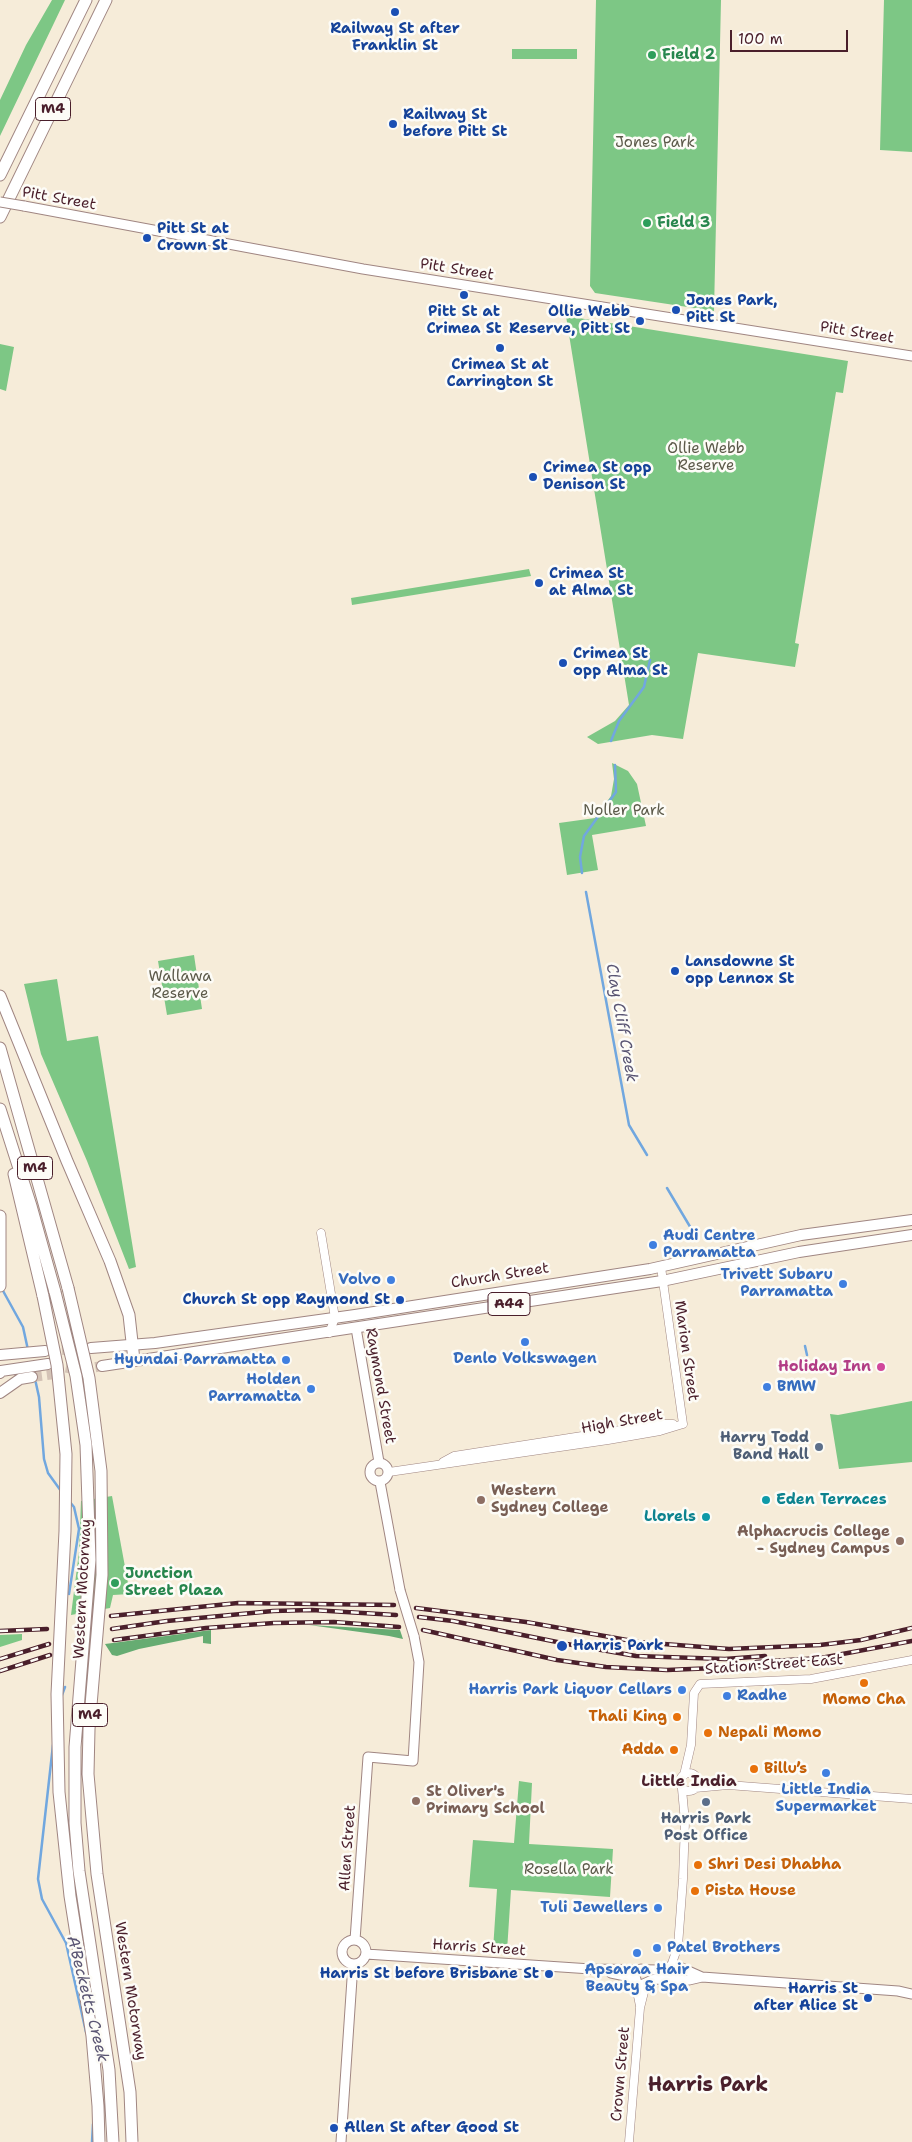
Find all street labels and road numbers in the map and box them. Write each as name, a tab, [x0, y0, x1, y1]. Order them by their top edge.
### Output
road number: M4	[36, 98, 70, 120]
street label: Pitt Street	[21, 184, 97, 214]
street label: Pitt Street	[419, 255, 495, 285]
street label: Pitt Street	[819, 318, 895, 348]
road number: M4	[18, 1156, 52, 1180]
street label: Church Street	[450, 1259, 550, 1293]
road number: A44	[488, 1292, 530, 1316]
street label: Marion Street	[670, 1299, 702, 1403]
street label: Raymond Street	[361, 1327, 399, 1445]
street label: High Street	[580, 1406, 664, 1438]
street label: Western Motorway	[70, 1519, 96, 1659]
street label: Station Street East	[704, 1651, 844, 1679]
road number: M4	[72, 1704, 108, 1726]
street label: Allen Street	[336, 1804, 360, 1892]
street label: Western Motorway	[110, 1920, 150, 2062]
street label: Harris Street	[432, 1936, 526, 1960]
street label: Crown Street	[608, 2026, 634, 2122]

